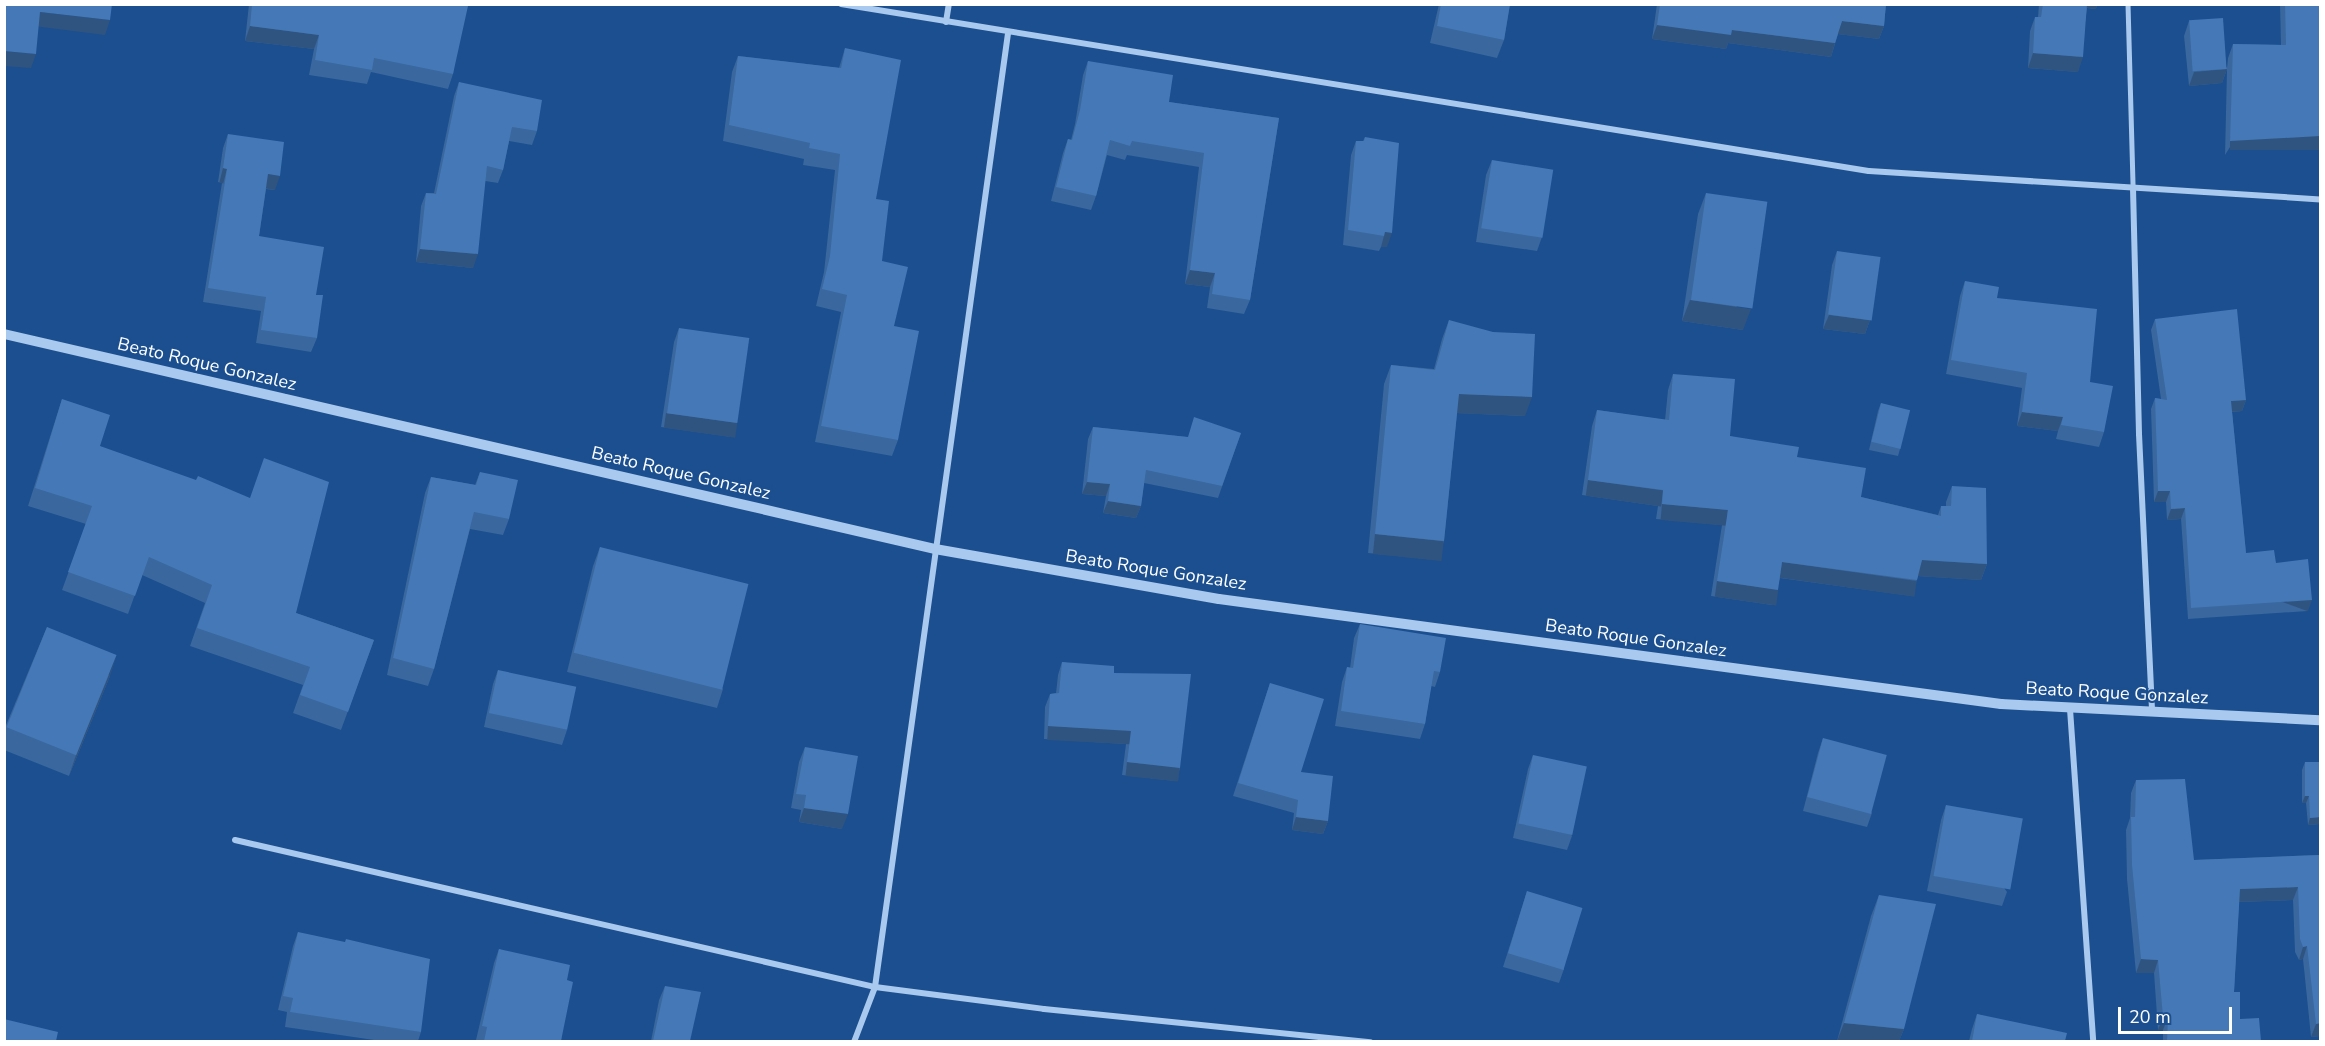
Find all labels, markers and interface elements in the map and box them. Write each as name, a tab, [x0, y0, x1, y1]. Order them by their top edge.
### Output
street label: Beato Roque Gonzalez	[115, 333, 299, 395]
street label: Beato Roque Gonzalez	[589, 442, 773, 504]
street label: Beato Roque Gonzalez	[1064, 545, 1248, 595]
street label: Beato Roque Gonzalez	[1544, 615, 1728, 661]
street label: Beato Roque Gonzalez	[2025, 677, 2209, 709]
scale bar	[2121, 995, 2235, 1033]
text: 20 m	[2129, 1005, 2171, 1029]

